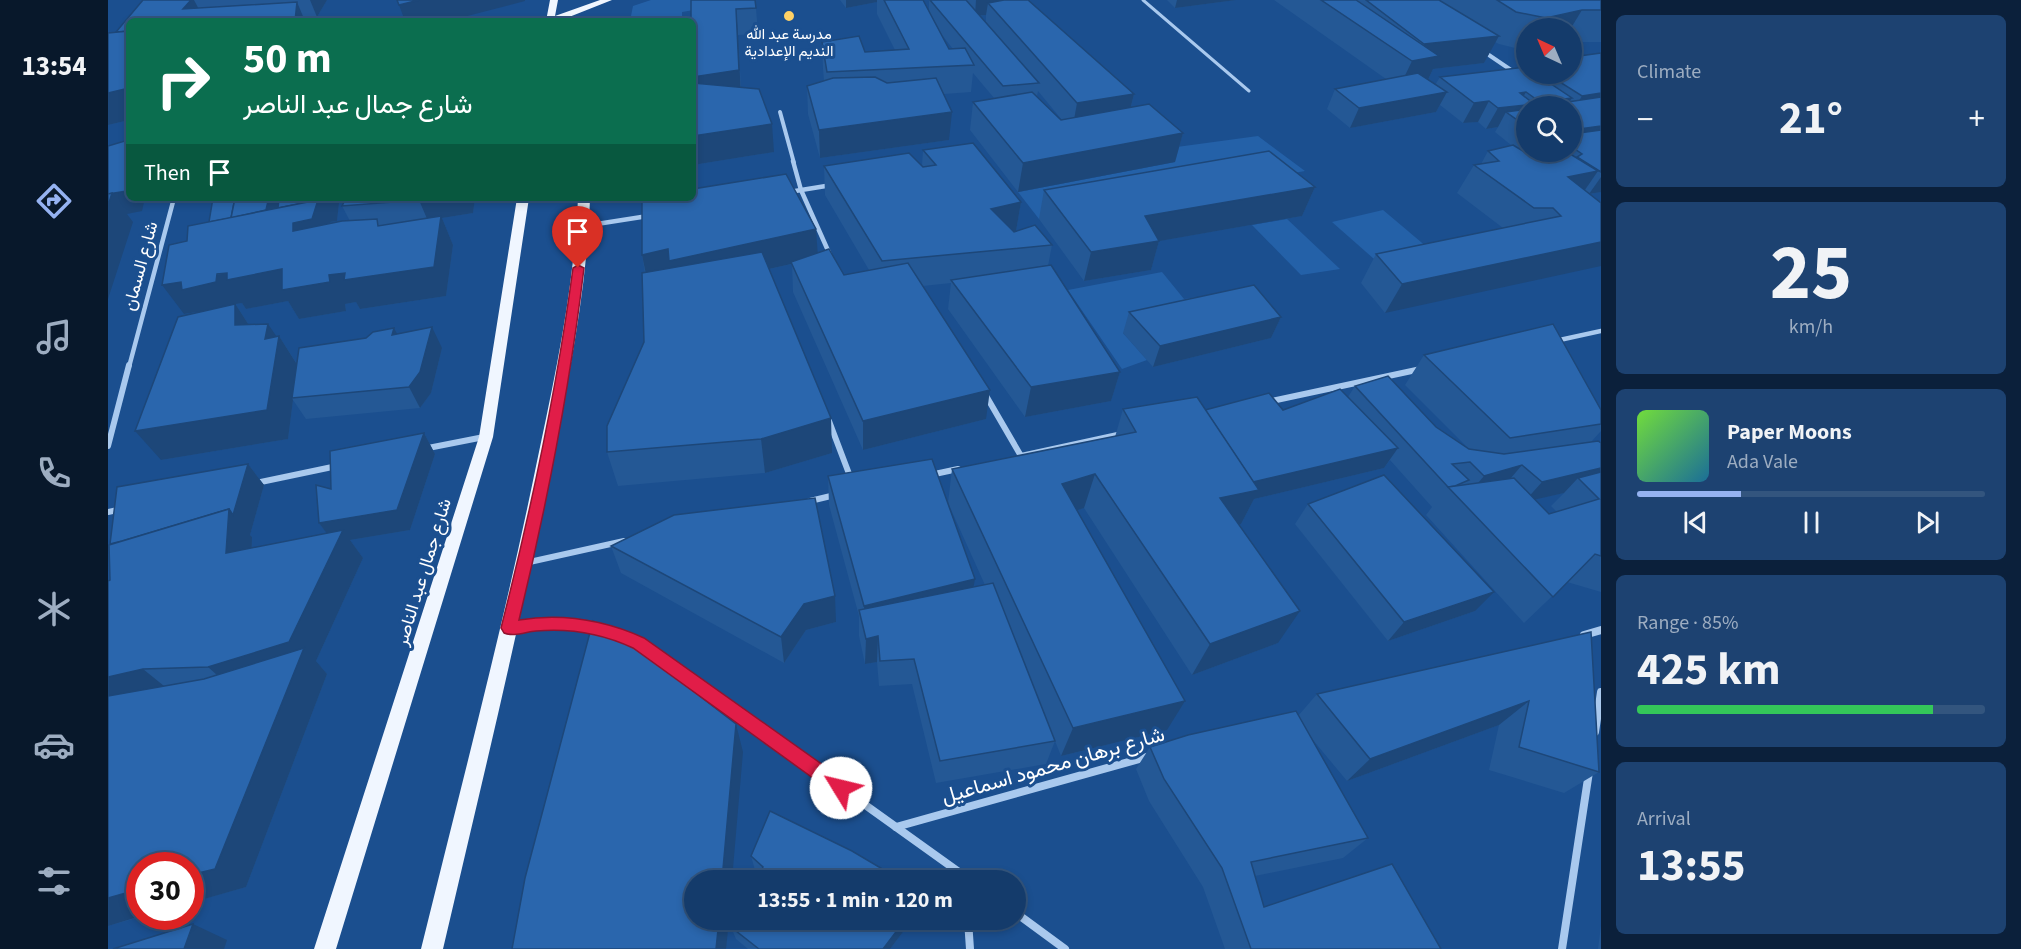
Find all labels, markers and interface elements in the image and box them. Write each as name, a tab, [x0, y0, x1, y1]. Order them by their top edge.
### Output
marker: مدرسة عبد الله النديم الإعدادية	[782, 9, 796, 23]
north arrow	[1516, 18, 1582, 84]
map controls	[1516, 18, 1582, 162]
place label: مدرسة عبد الله النديم الإعدادية	[745, 24, 833, 62]
text: 50 m	[243, 29, 332, 89]
icon: right	[144, 42, 222, 120]
text: 13:54	[21, 47, 87, 86]
text: Climate	[1637, 58, 1701, 86]
text: شارع جمال عبد الناصر	[243, 85, 472, 124]
text: 21°	[1779, 87, 1843, 151]
button: search	[1516, 96, 1582, 162]
text: −	[1637, 96, 1653, 143]
text: +	[1969, 96, 1985, 143]
icon: arrive	[203, 156, 236, 189]
text: Then	[144, 157, 191, 189]
icon: directions	[33, 180, 75, 222]
pin	[552, 206, 603, 268]
icon: arrive	[561, 215, 594, 248]
text: 25	[1770, 218, 1852, 329]
street label: شارع السمان	[117, 219, 164, 314]
text: km/h	[1789, 313, 1833, 341]
icon: music	[33, 316, 75, 358]
text: Paper Moons	[1727, 416, 1852, 448]
text: Ada Vale	[1727, 448, 1798, 476]
icon: phone	[33, 452, 75, 494]
street label: شارع جمال عبد الناصر	[389, 495, 458, 650]
icon: previous	[1679, 506, 1712, 539]
icon: pause	[1795, 506, 1828, 539]
icon: next	[1911, 506, 1944, 539]
icon: climate	[33, 588, 75, 630]
text: Range · 85%	[1637, 609, 1738, 637]
text: 425 km	[1637, 638, 1781, 702]
street label: شارع برهان محمود اسماعيل	[938, 719, 1168, 811]
icon: car	[33, 724, 75, 766]
position arrow	[809, 756, 873, 820]
text: Arrival	[1637, 805, 1691, 833]
text: 13:55	[1637, 834, 1746, 898]
speed limit sign: 30	[126, 852, 204, 930]
icon: filters	[33, 860, 75, 902]
text: 13:55 · 1 min · 120 m	[757, 884, 953, 916]

